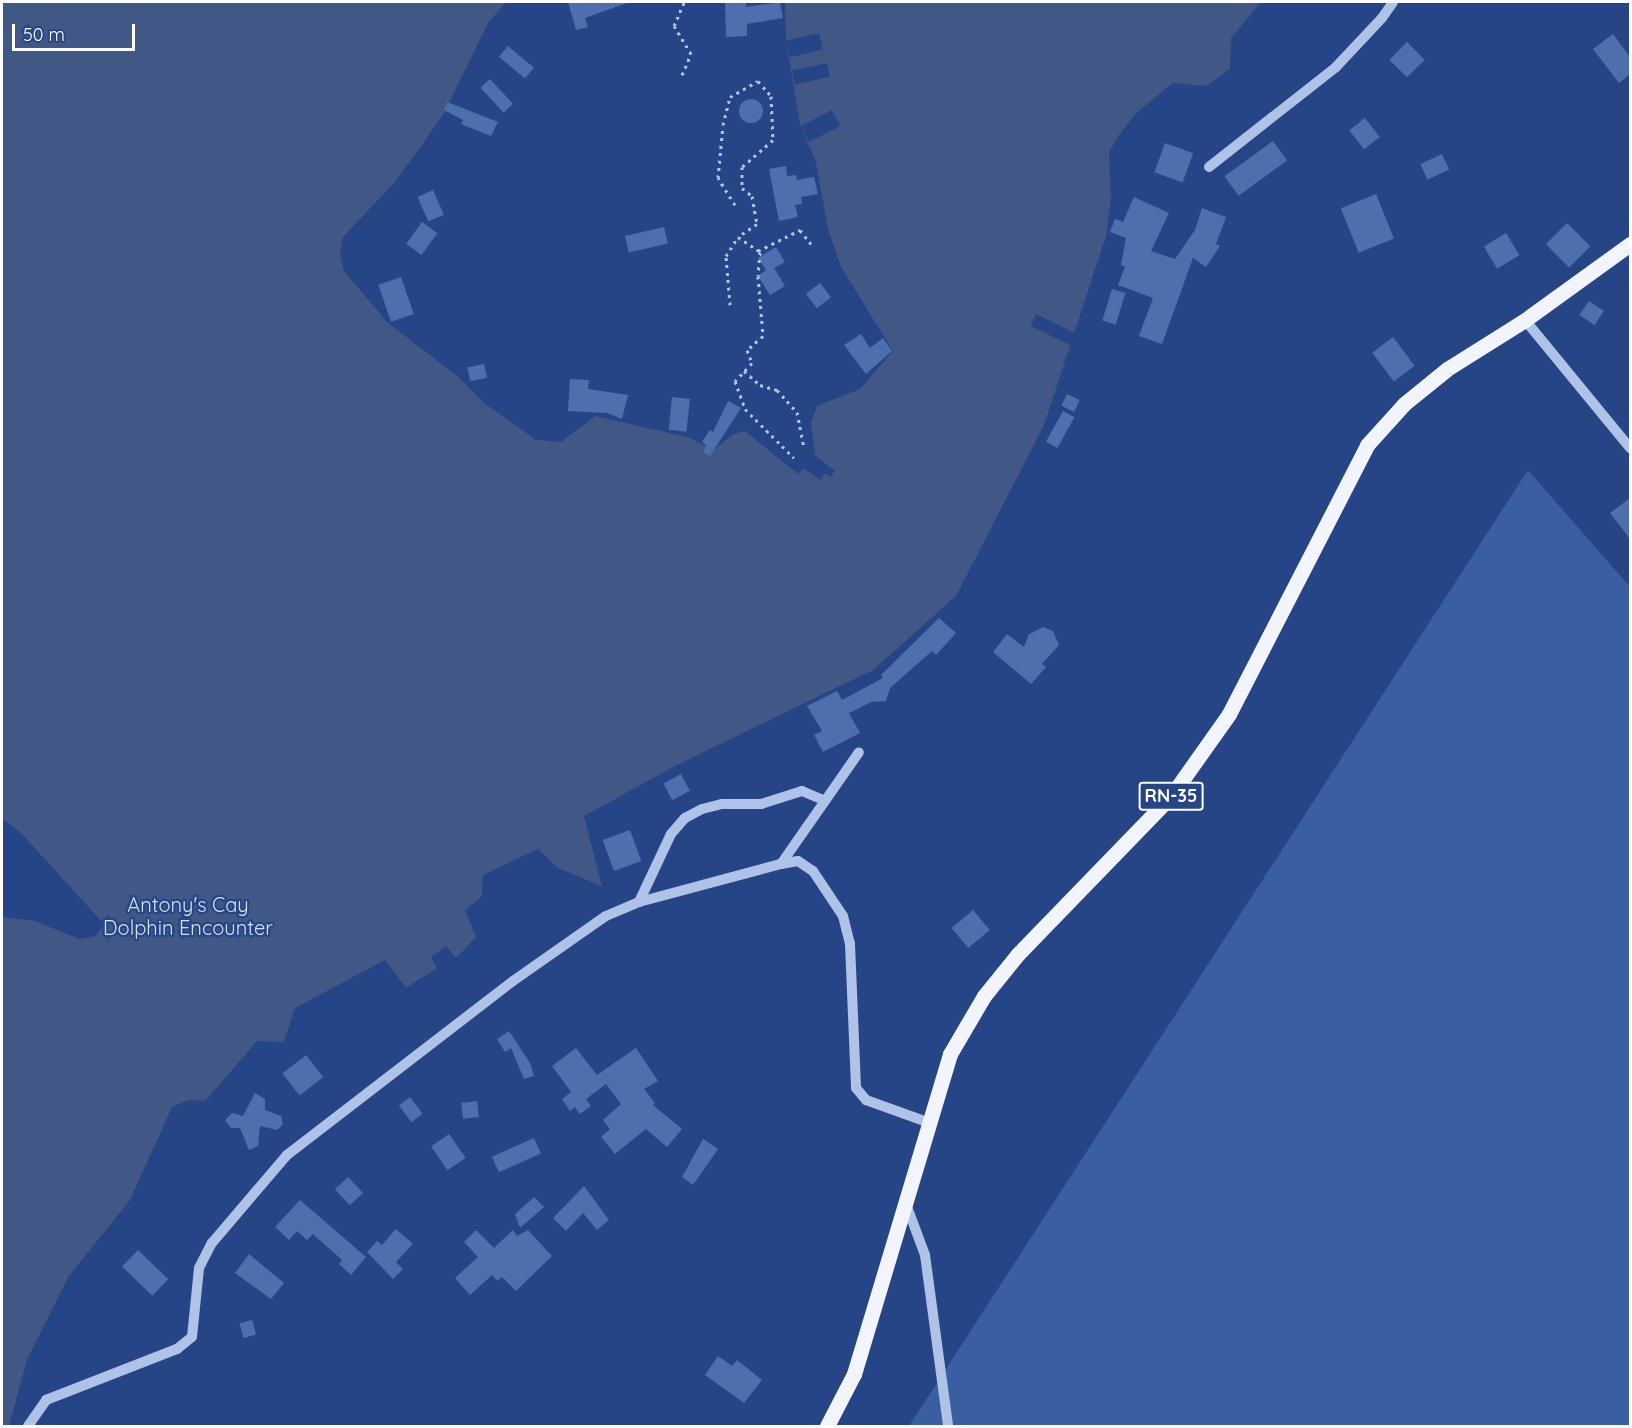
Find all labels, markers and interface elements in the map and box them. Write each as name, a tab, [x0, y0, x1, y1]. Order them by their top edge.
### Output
scale bar	[15, 12, 138, 50]
text: 50 m	[23, 23, 65, 46]
road number: RN-35	[1138, 781, 1204, 811]
park label: Antony's Cay Dolphin Encounter	[103, 892, 273, 939]

